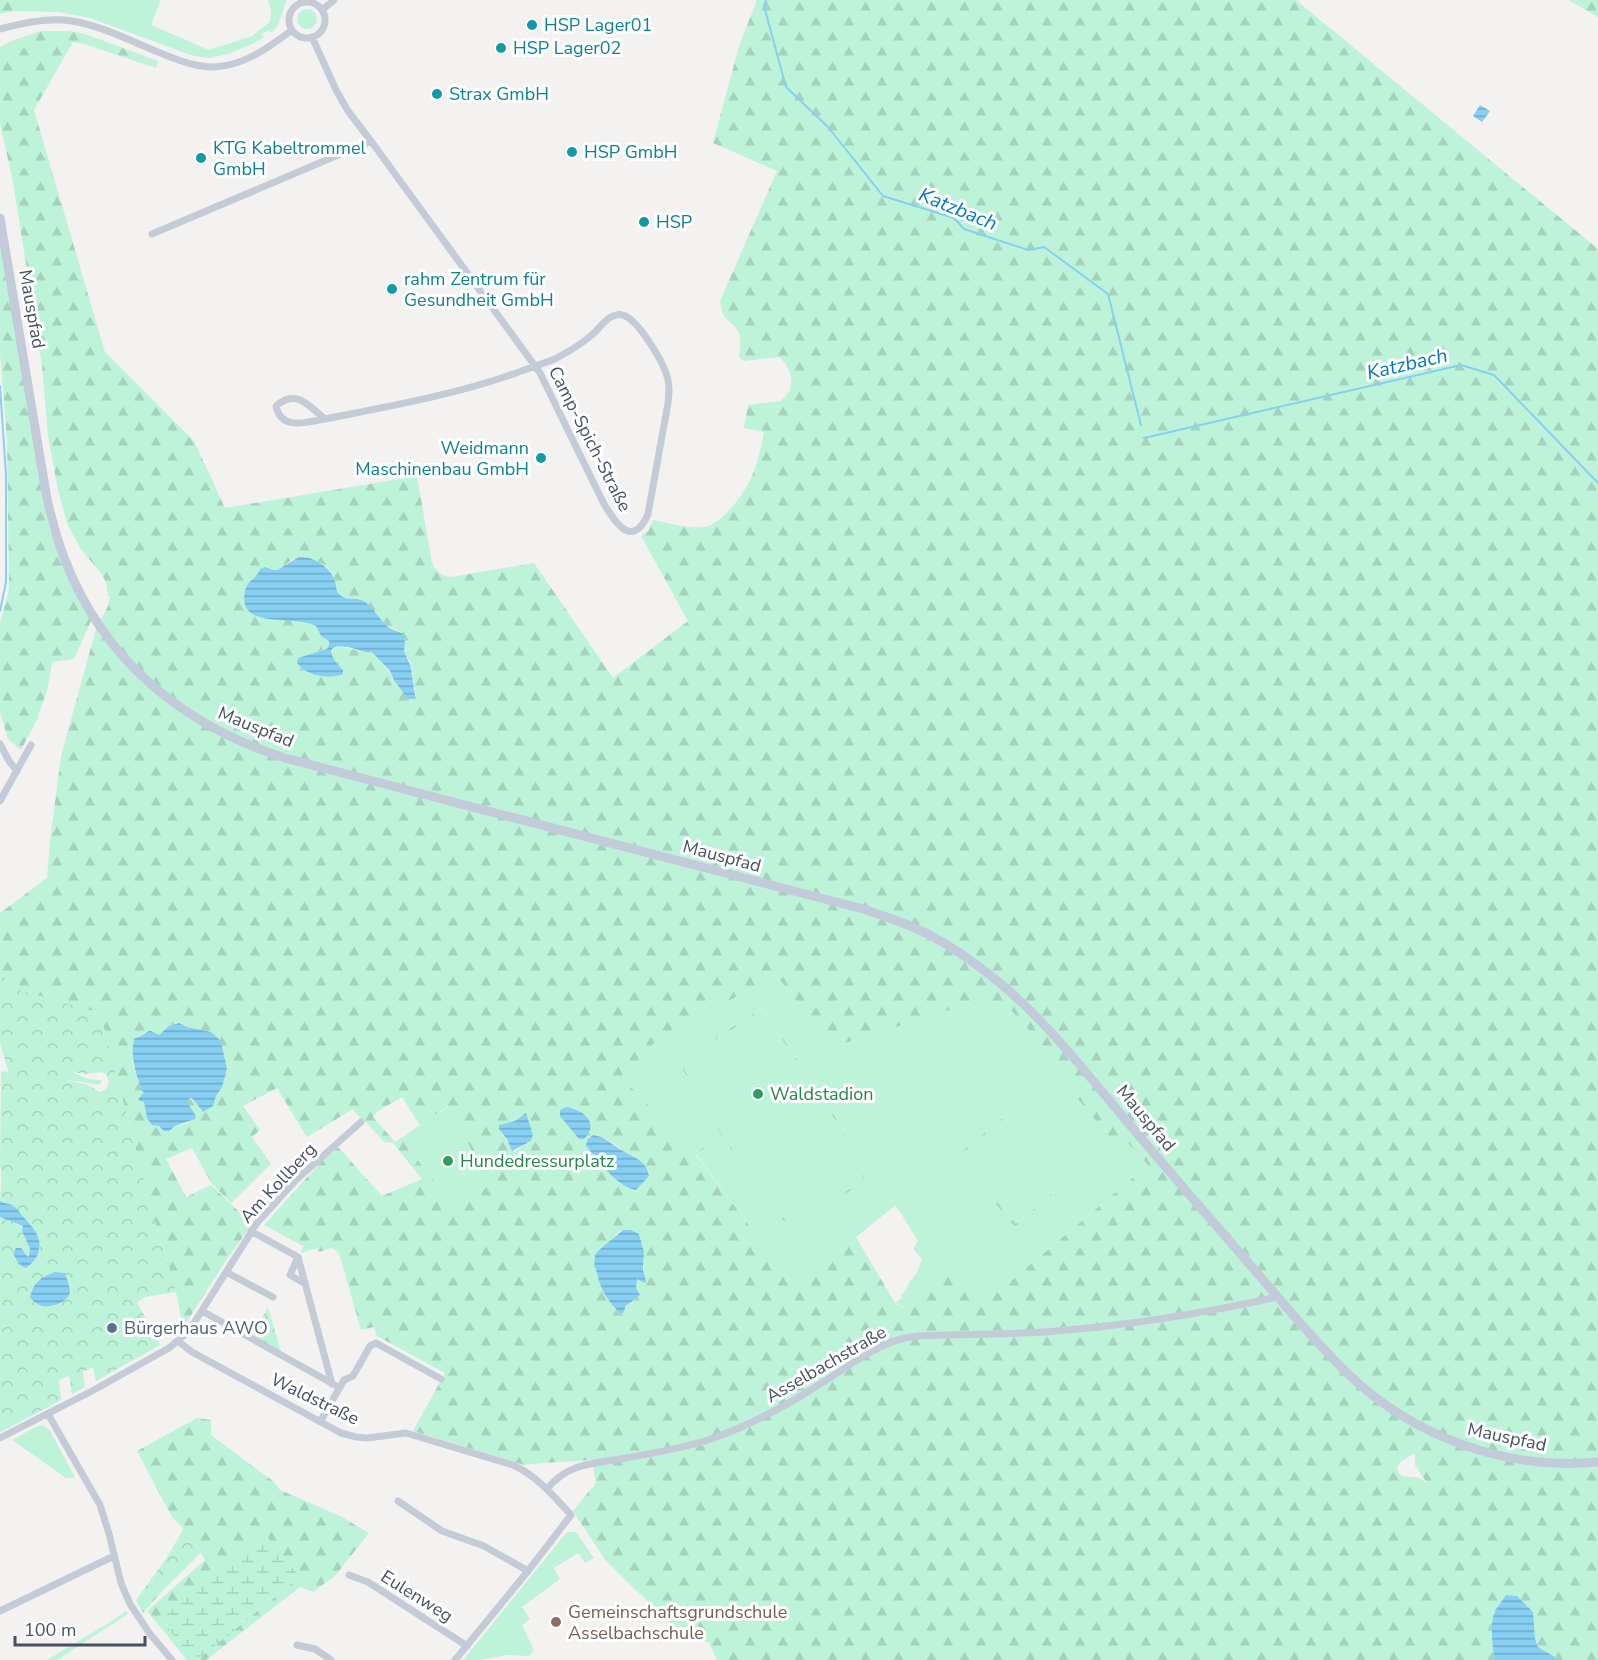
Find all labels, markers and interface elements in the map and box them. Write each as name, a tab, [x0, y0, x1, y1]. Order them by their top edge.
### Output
place label: HSP Lager01	[544, 13, 652, 37]
marker: HSP Lager01	[525, 18, 539, 32]
place label: HSP Lager02	[513, 36, 621, 60]
marker: HSP Lager02	[494, 41, 508, 55]
place label: Strax GmbH	[449, 82, 549, 106]
marker: Strax GmbH	[430, 87, 444, 101]
place label: KTG Kabeltrommel GmbH	[213, 136, 366, 181]
place label: HSP GmbH	[584, 140, 677, 164]
marker: HSP GmbH	[565, 145, 579, 159]
marker: KTG Kabeltrommel GmbH	[194, 151, 208, 165]
water label: Katzbach	[915, 181, 1001, 237]
place label: HSP	[656, 210, 692, 234]
marker: HSP	[637, 215, 651, 229]
place label: rahm Zentrum für Gesundheit GmbH	[404, 267, 554, 312]
street label: Mauspfad	[13, 268, 51, 350]
marker: rahm Zentrum für Gesundheit GmbH	[385, 282, 399, 296]
water label: Katzbach	[1364, 342, 1450, 386]
street label: Camp-Spich-Straße	[543, 362, 637, 516]
place label: Weidmann Maschinenbau GmbH	[355, 436, 529, 481]
marker: Weidmann Maschinenbau GmbH	[534, 451, 548, 465]
street label: Mauspfad	[214, 701, 298, 753]
street label: Mauspfad	[680, 834, 764, 878]
street label: Mauspfad	[1111, 1080, 1181, 1156]
place label: Waldstadion	[770, 1082, 873, 1106]
marker: Waldstadion	[751, 1087, 765, 1101]
street label: Am Kollberg	[235, 1138, 321, 1228]
place label: Hundedressurplatz	[460, 1149, 614, 1173]
marker: Hundedressurplatz	[441, 1154, 455, 1168]
place label: Bürgerhaus AWO	[124, 1316, 268, 1340]
street label: Asselbachstraße	[761, 1320, 891, 1408]
marker: Bürgerhaus AWO	[105, 1321, 119, 1335]
street label: Waldstraße	[267, 1367, 363, 1431]
street label: Mauspfad	[1465, 1417, 1549, 1457]
street label: Eulenweg	[376, 1564, 458, 1628]
place label: Gemeinschaftsgrundschule Asselbachschule	[568, 1600, 787, 1645]
scale bar	[15, 1609, 146, 1647]
marker: Gemeinschaftsgrundschule Asselbachschule	[549, 1615, 563, 1629]
text: 100 m	[24, 1618, 76, 1642]

